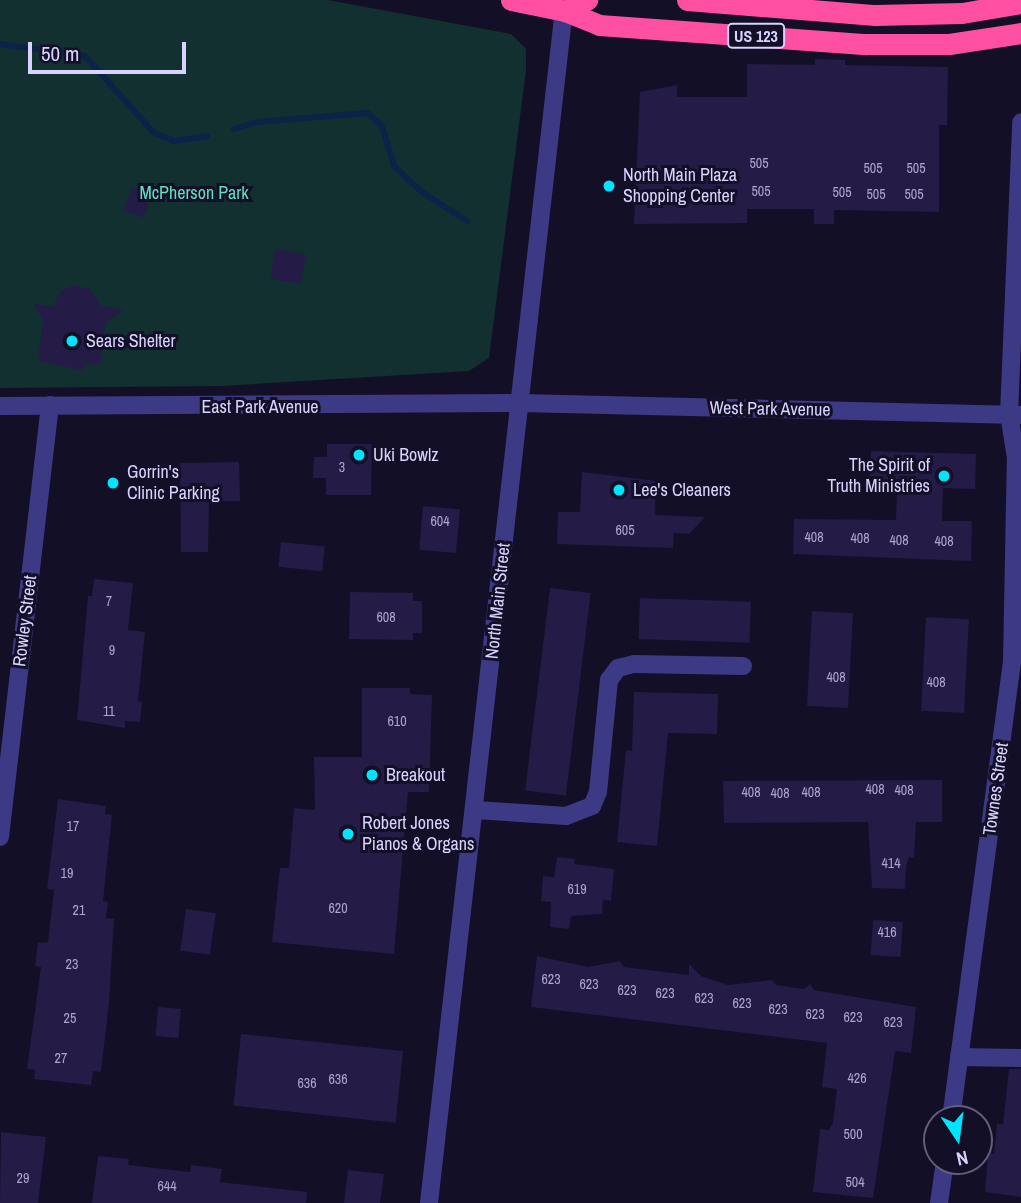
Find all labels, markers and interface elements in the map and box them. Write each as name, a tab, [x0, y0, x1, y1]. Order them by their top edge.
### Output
road number: US 123	[726, 24, 786, 48]
scale bar	[32, 28, 189, 72]
text: 50 m	[41, 39, 79, 68]
house number: 505	[749, 155, 769, 171]
house number: 505	[863, 160, 883, 176]
house number: 505	[906, 160, 926, 176]
place label: North Main Plaza Shopping Center	[623, 165, 737, 208]
marker: North Main Plaza Shopping Center	[601, 178, 617, 194]
park label: McPherson Park	[139, 182, 249, 204]
house number: 505	[751, 183, 771, 199]
house number: 505	[832, 184, 852, 200]
house number: 505	[866, 186, 886, 202]
house number: 505	[904, 186, 924, 202]
place label: Sears Shelter	[86, 330, 175, 352]
marker: Sears Shelter	[64, 333, 80, 349]
street label: East Park Avenue	[201, 396, 319, 418]
street label: West Park Avenue	[709, 397, 831, 421]
place label: Uki Bowlz	[373, 444, 439, 466]
marker: Uki Bowlz	[351, 447, 367, 463]
place label: The Spirit of Truth Ministries	[827, 455, 930, 498]
house number: 3	[339, 459, 345, 475]
place label: Gorrin's Clinic Parking	[127, 462, 220, 504]
marker: The Spirit of Truth Ministries	[936, 468, 952, 484]
marker: Gorrin's Clinic Parking	[105, 475, 121, 491]
place label: Lee's Cleaners	[633, 479, 731, 501]
marker: Lee's Cleaners	[611, 482, 627, 498]
house number: 604	[430, 513, 450, 529]
house number: 605	[615, 522, 635, 538]
house number: 408	[804, 529, 824, 545]
house number: 408	[850, 530, 870, 546]
house number: 408	[889, 532, 909, 548]
house number: 408	[934, 533, 954, 549]
street label: North Main Street	[481, 542, 515, 660]
street label: Rowley Street	[9, 574, 41, 668]
house number: 7	[106, 593, 112, 609]
house number: 608	[376, 609, 396, 625]
house number: 9	[109, 642, 115, 658]
house number: 408	[826, 669, 846, 685]
house number: 408	[926, 674, 946, 690]
house number: 11	[103, 703, 115, 719]
house number: 610	[387, 713, 407, 729]
street label: Townes Street	[979, 741, 1013, 837]
place label: Breakout	[386, 764, 445, 786]
marker: Breakout	[364, 767, 380, 783]
house number: 408	[865, 781, 885, 797]
house number: 408	[894, 782, 914, 798]
house number: 408	[741, 784, 761, 800]
house number: 408	[801, 784, 821, 800]
house number: 408	[770, 785, 790, 801]
place label: Robert Jones Pianos & Organs	[362, 813, 474, 856]
house number: 17	[67, 818, 79, 834]
marker: Robert Jones Pianos & Organs	[340, 826, 356, 842]
house number: 414	[881, 855, 901, 871]
house number: 19	[61, 865, 73, 881]
house number: 619	[567, 881, 587, 897]
house number: 620	[328, 900, 348, 916]
house number: 21	[73, 902, 85, 918]
house number: 416	[877, 924, 897, 940]
house number: 23	[66, 956, 78, 972]
house number: 623	[541, 971, 561, 987]
house number: 623	[579, 976, 599, 992]
house number: 623	[617, 982, 637, 998]
house number: 623	[655, 985, 675, 1001]
house number: 623	[694, 990, 714, 1006]
house number: 623	[732, 995, 752, 1011]
house number: 623	[768, 1001, 788, 1017]
house number: 623	[805, 1006, 825, 1022]
house number: 623	[843, 1009, 863, 1025]
house number: 25	[64, 1010, 76, 1026]
house number: 623	[883, 1014, 903, 1030]
house number: 27	[55, 1050, 67, 1066]
house number: 426	[847, 1070, 867, 1086]
house number: 636	[328, 1071, 348, 1087]
house number: 636	[297, 1075, 317, 1091]
north arrow	[923, 1105, 993, 1175]
house number: 500	[843, 1126, 863, 1142]
text: N	[954, 1145, 971, 1172]
house number: 29	[17, 1170, 29, 1186]
house number: 504	[845, 1174, 865, 1190]
house number: 644	[157, 1178, 177, 1194]

